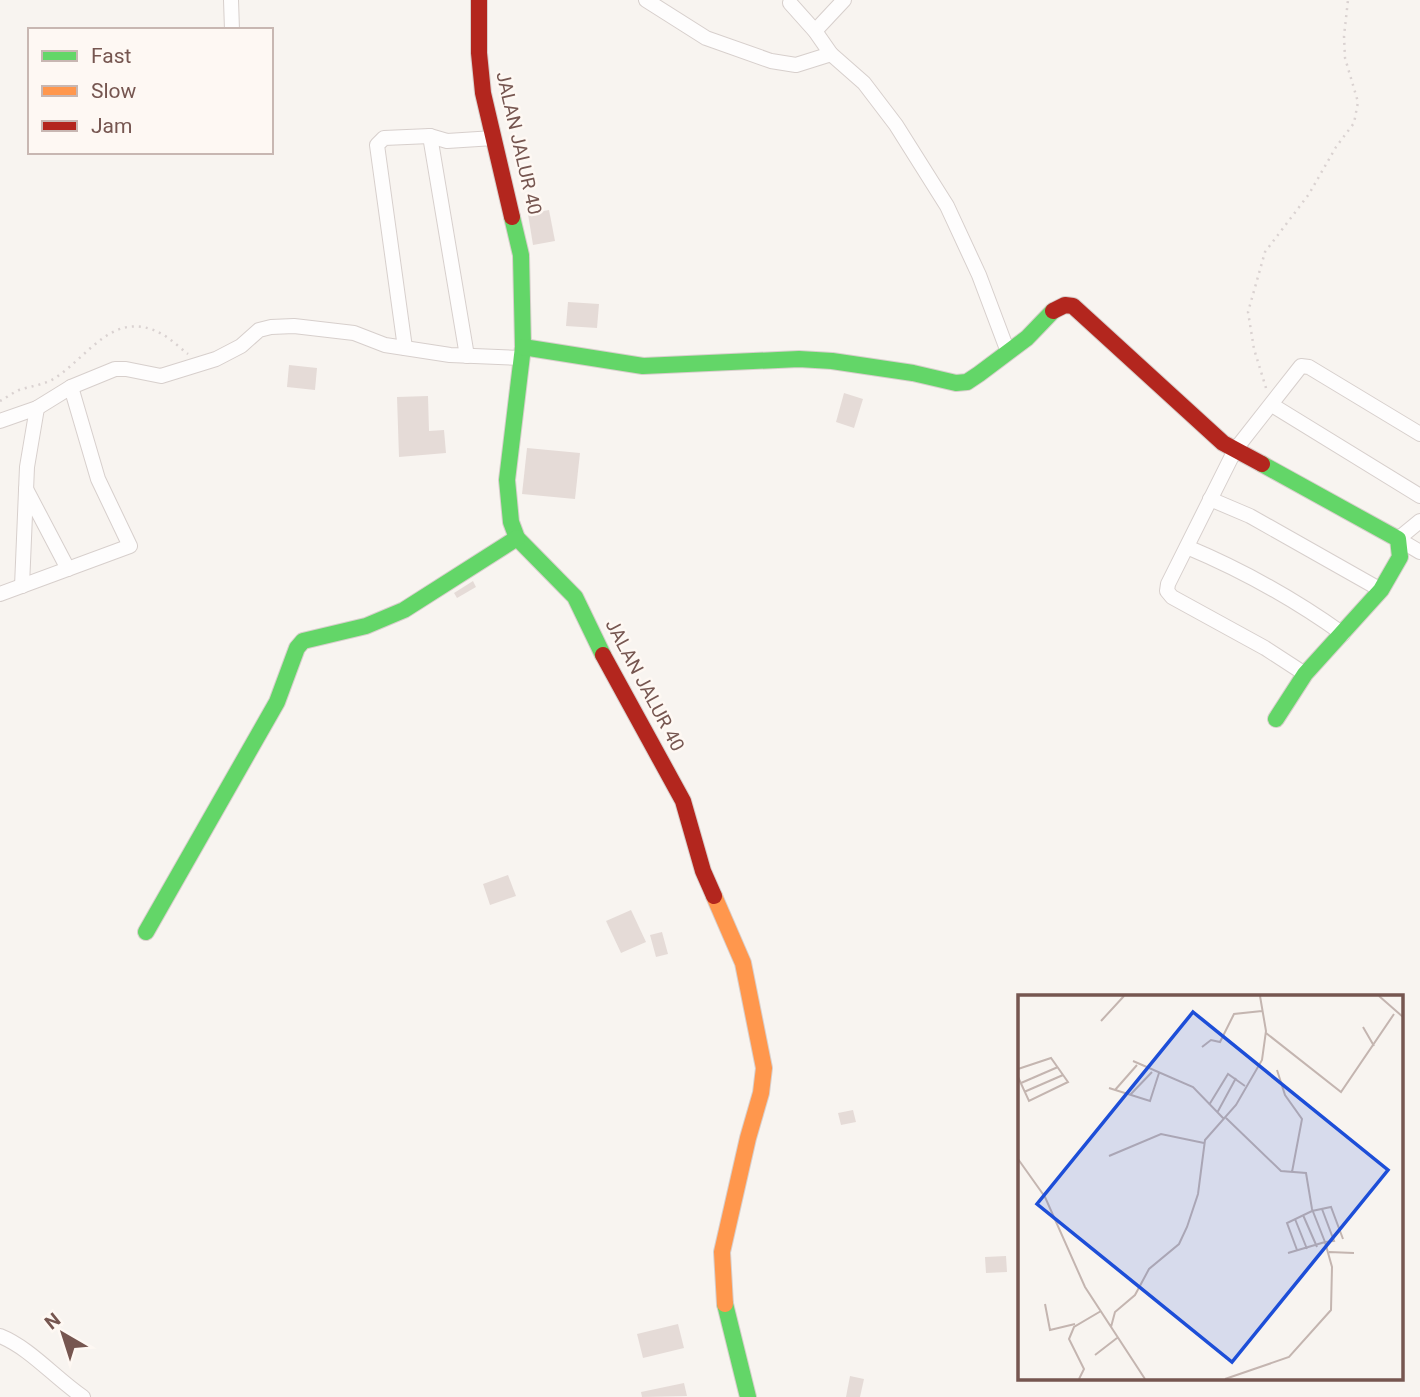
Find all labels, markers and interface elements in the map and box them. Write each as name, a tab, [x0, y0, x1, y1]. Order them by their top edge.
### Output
legend	[28, 28, 273, 154]
text: Fast	[91, 44, 132, 68]
street label: JALAN JALUR 40	[491, 69, 547, 217]
text: Slow	[91, 79, 137, 103]
text: Jam	[91, 114, 132, 138]
street label: JALAN JALUR 40	[601, 615, 689, 755]
inset map	[1018, 995, 1402, 1380]
north arrow	[28, 1299, 98, 1369]
text: N	[40, 1308, 65, 1334]

